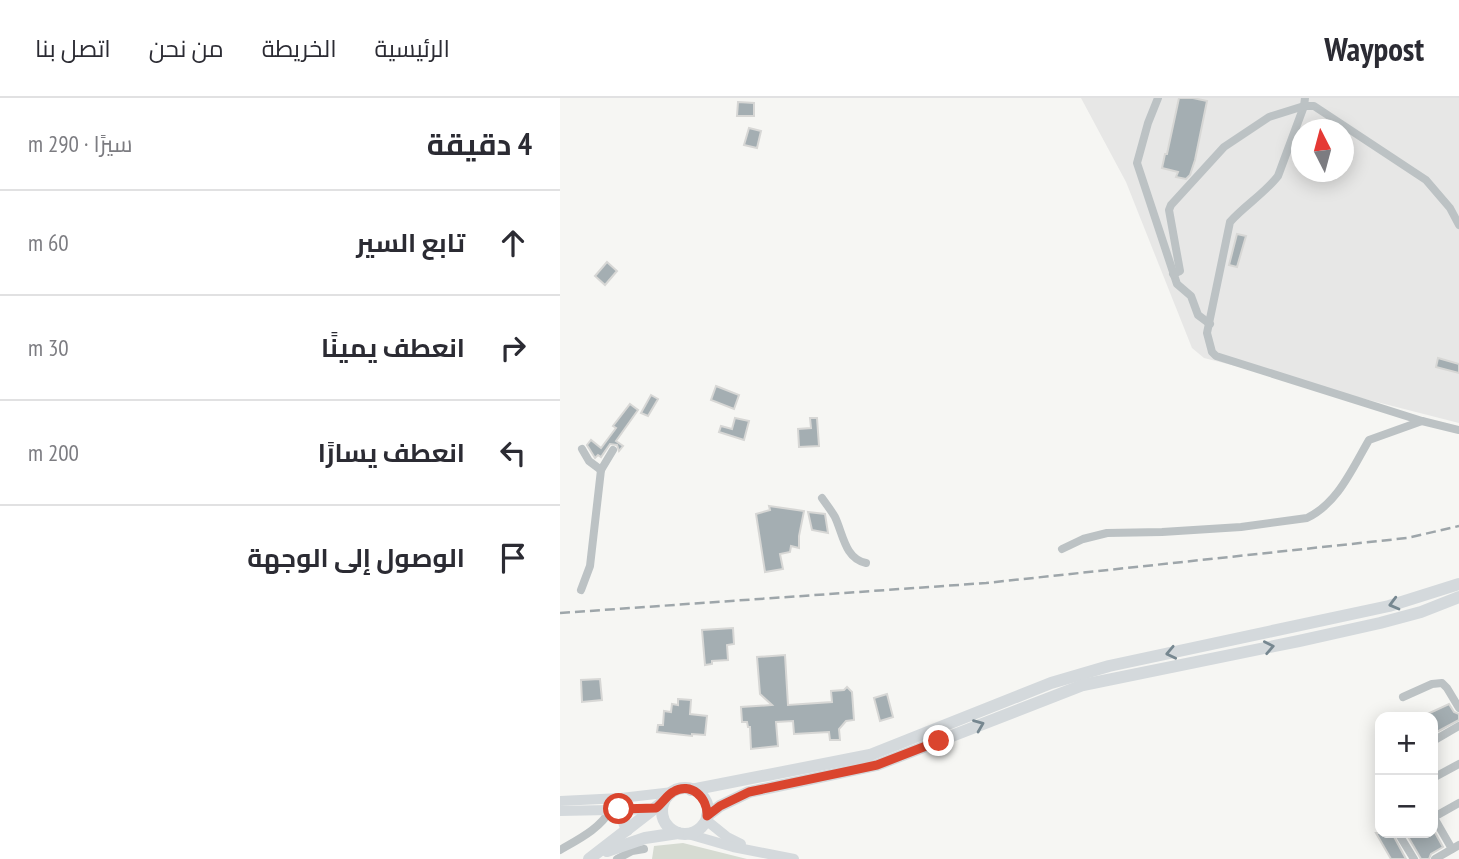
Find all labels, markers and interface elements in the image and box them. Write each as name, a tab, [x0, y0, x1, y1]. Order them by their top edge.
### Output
text: Waypost	[1324, 27, 1424, 70]
text: اتصل بنا	[35, 33, 111, 64]
text: من نحن	[149, 33, 224, 64]
text: الخريطة	[262, 33, 337, 64]
text: الرئيسية	[375, 33, 450, 64]
north arrow	[1291, 119, 1354, 182]
text: 4 دقيقة	[427, 124, 532, 163]
text: سيرًا · 290 m	[28, 129, 132, 158]
icon: ahead	[494, 224, 532, 262]
text: تابع السير	[356, 226, 465, 259]
text: 60 m	[28, 228, 69, 257]
icon: right	[494, 329, 532, 367]
text: انعطف يمينًا	[321, 331, 465, 364]
text: 30 m	[28, 333, 69, 362]
icon: left	[494, 434, 532, 472]
text: انعطف يسارًا	[318, 436, 465, 469]
text: 200 m	[28, 438, 79, 467]
icon: arrive	[494, 539, 532, 577]
text: الوصول إلى الوجهة	[247, 541, 465, 574]
one-way arrow	[1388, 596, 1400, 610]
one-way arrow	[1263, 641, 1275, 656]
one-way arrow	[1165, 644, 1177, 659]
map controls	[1375, 712, 1438, 838]
button: +	[1375, 712, 1438, 775]
one-way arrow	[973, 720, 985, 734]
route end	[923, 725, 954, 756]
button: −	[1375, 775, 1438, 838]
route start	[603, 793, 634, 824]

